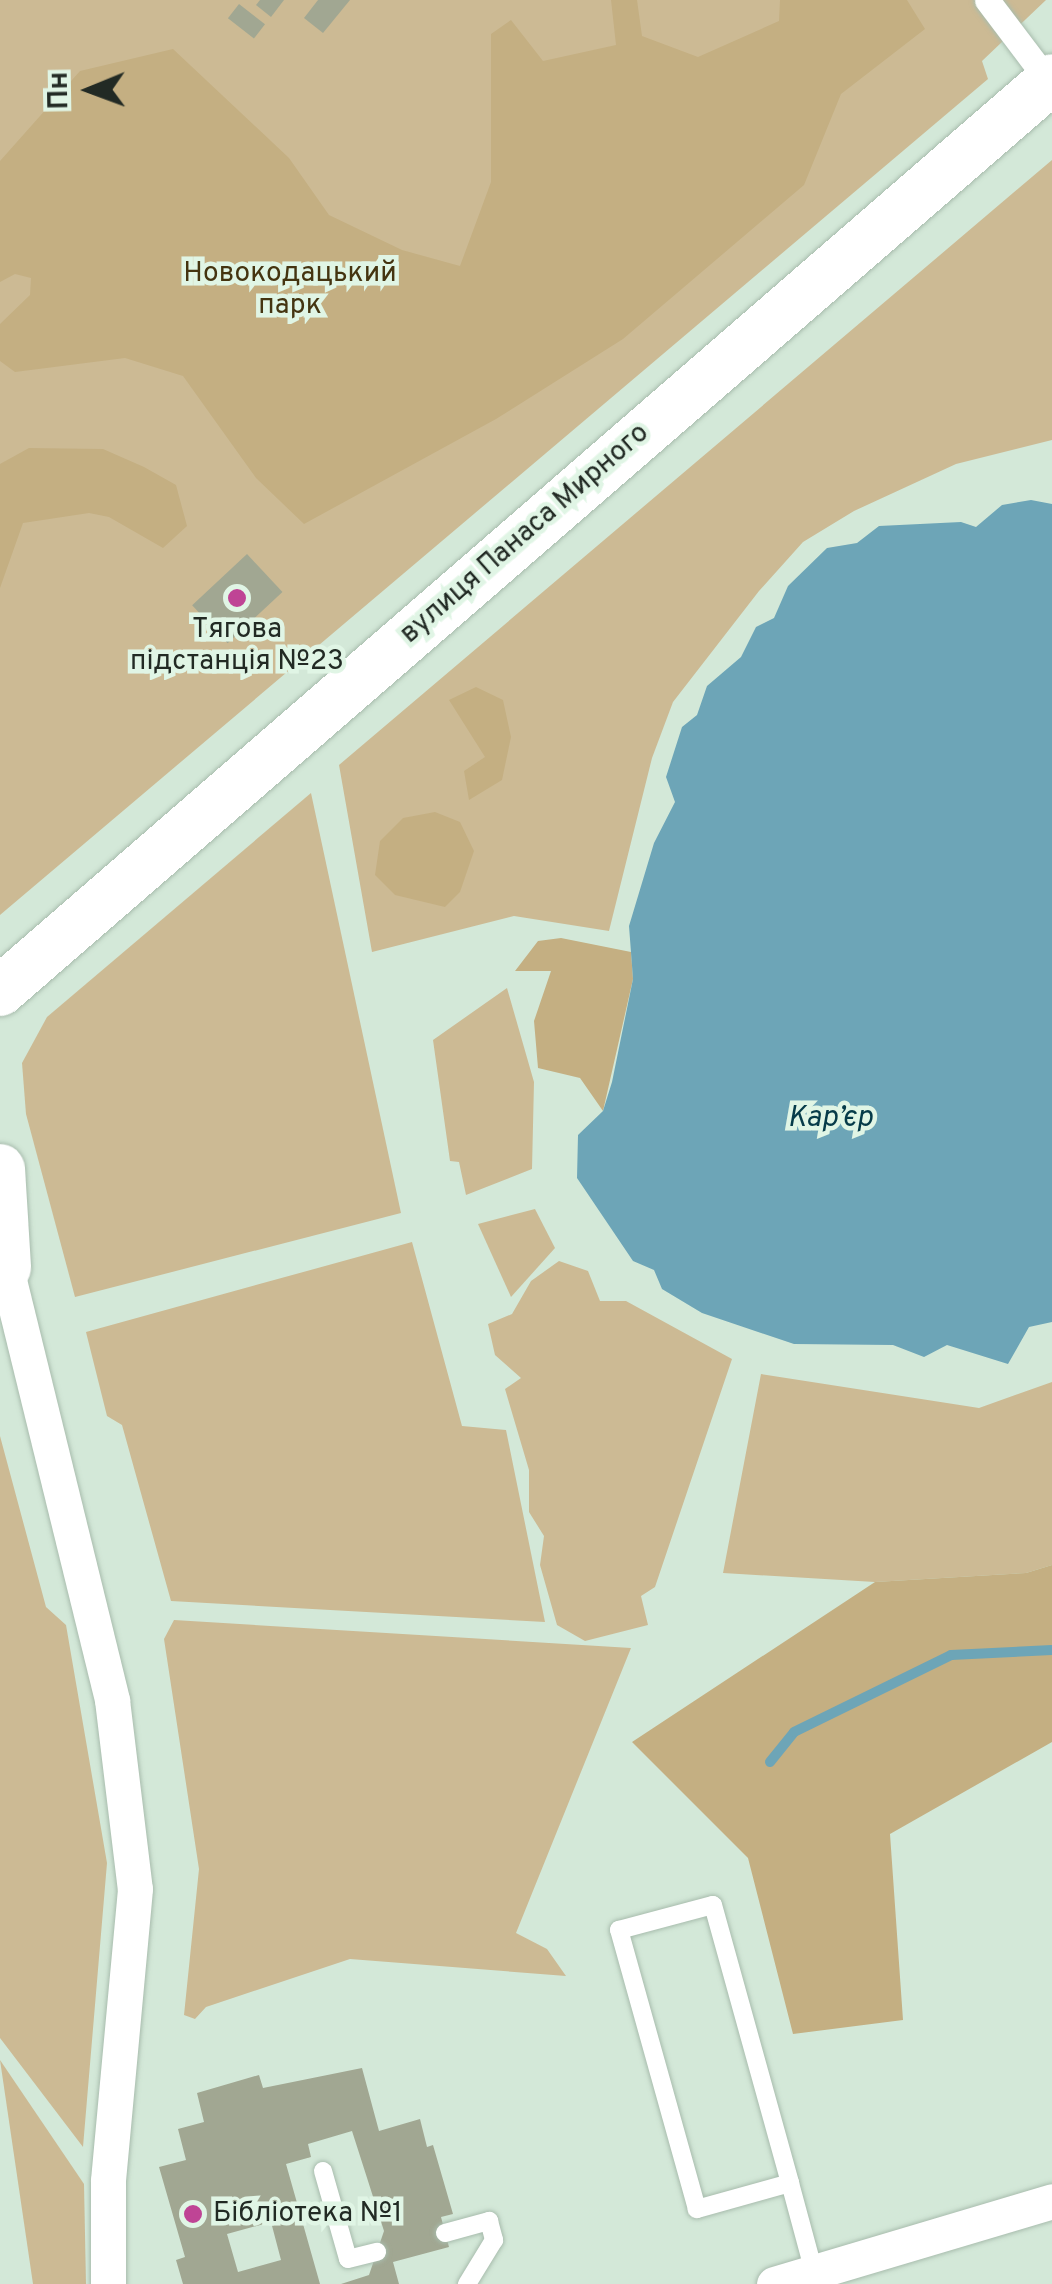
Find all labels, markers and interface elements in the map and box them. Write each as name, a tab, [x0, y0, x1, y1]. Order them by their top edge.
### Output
north arrow	[40, 40, 140, 140]
text: Пн	[42, 71, 78, 110]
park label: Новокодацький парк	[183, 257, 397, 323]
street label: вулиця Панаса Мирного	[394, 417, 656, 651]
marker: Тягова пiдстанцiя №23	[226, 587, 248, 609]
place label: Тягова пiдстанцiя №23	[130, 613, 344, 679]
water label: Кар’єр	[787, 1101, 873, 1137]
place label: Бібліотека №1	[213, 2197, 402, 2231]
marker: Бібліотека №1	[182, 2203, 204, 2225]

